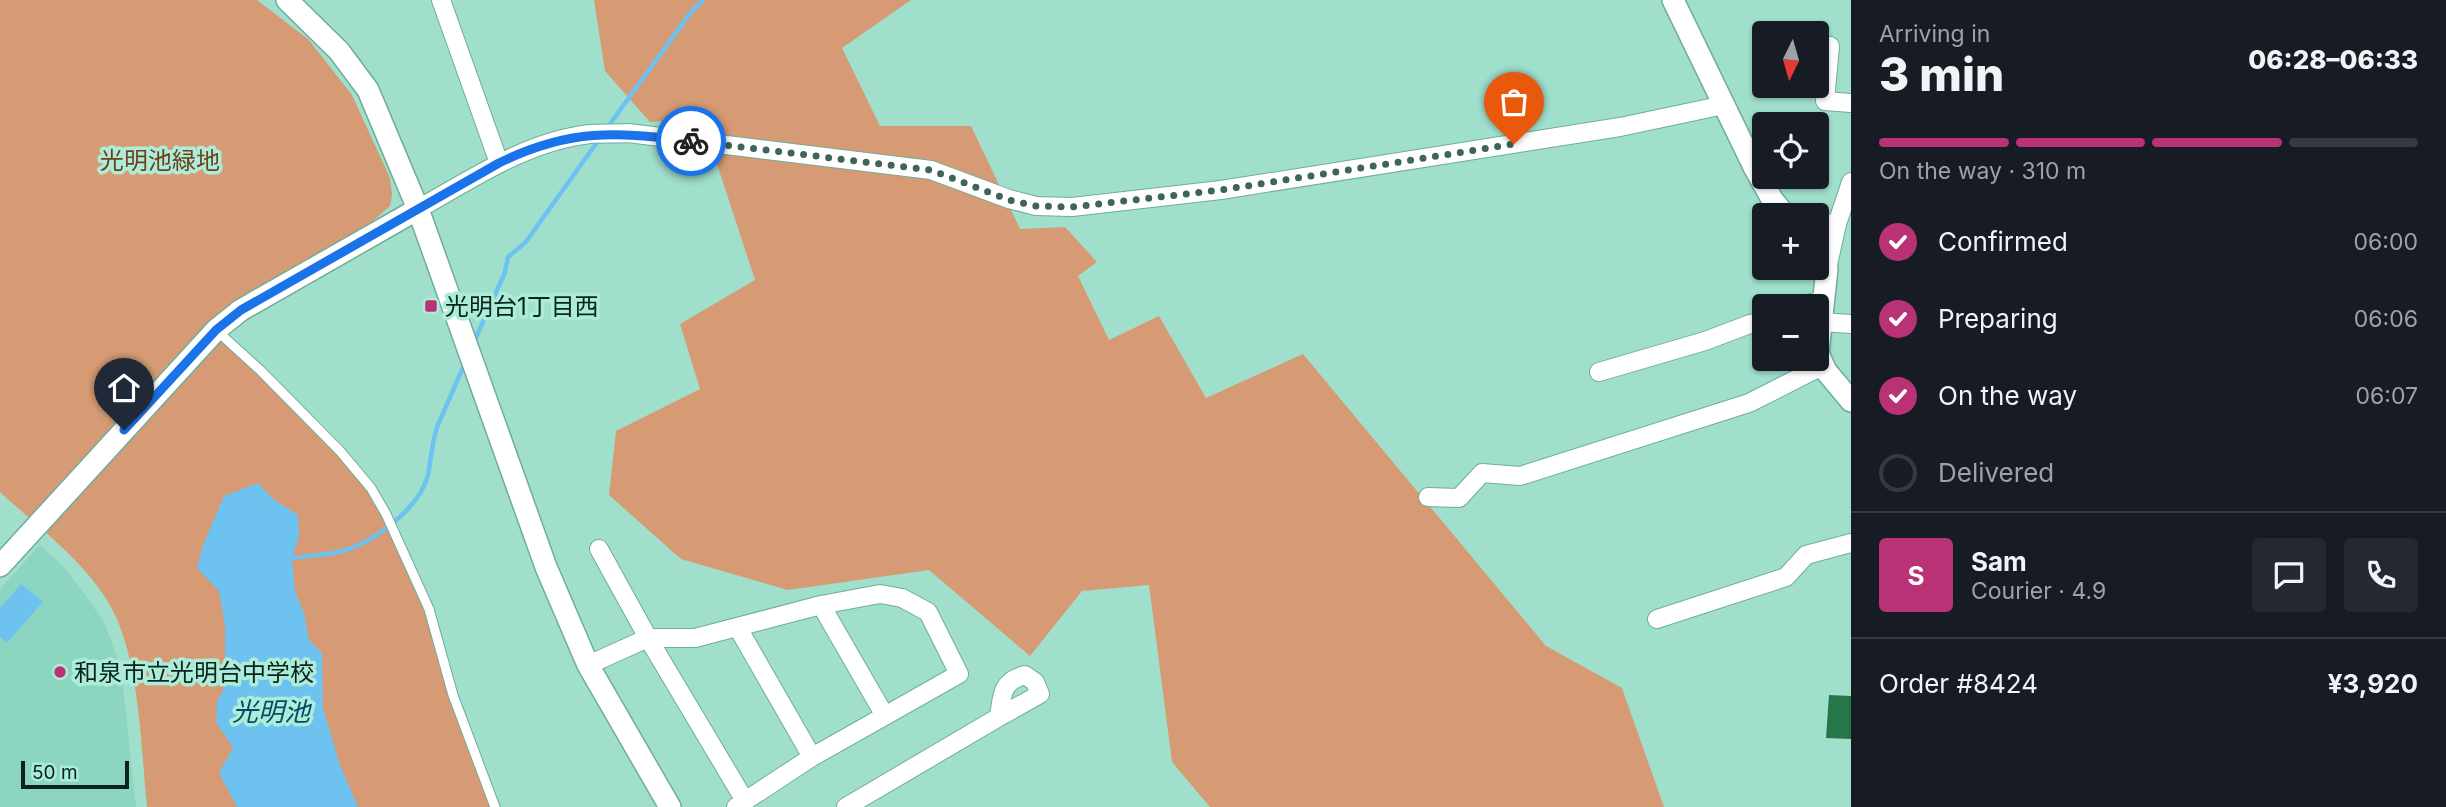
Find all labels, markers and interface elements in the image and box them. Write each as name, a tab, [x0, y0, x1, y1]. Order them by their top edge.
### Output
text: Arriving in	[1879, 20, 1990, 48]
north arrow	[1752, 21, 1829, 98]
map controls	[1752, 21, 1829, 371]
text: 06:28–06:33	[2248, 44, 2418, 75]
text: 3 min	[1879, 46, 2004, 102]
pin	[1484, 72, 1544, 144]
icon: bag	[1495, 83, 1533, 121]
courier	[656, 106, 726, 176]
button: locate	[1752, 112, 1829, 189]
icon: bike	[672, 122, 710, 160]
park label: 光明池緑地	[100, 146, 220, 175]
text: On the way · 310 m	[1879, 157, 2086, 185]
button: +	[1752, 203, 1829, 280]
icon: check	[1879, 223, 1917, 261]
text: Confirmed	[1938, 226, 2068, 257]
text: 06:00	[2354, 228, 2418, 256]
place label: 光明台1丁目西	[445, 292, 599, 321]
button: −	[1752, 294, 1829, 371]
marker: 光明台1丁目西	[423, 298, 439, 314]
icon: check	[1879, 300, 1917, 338]
text: Preparing	[1938, 303, 2058, 334]
text: 06:06	[2354, 305, 2418, 333]
pin	[94, 358, 154, 430]
icon: home	[105, 369, 143, 407]
icon: check	[1879, 377, 1917, 415]
text: On the way	[1938, 380, 2077, 411]
text: 06:07	[2356, 382, 2418, 410]
text: Delivered	[1938, 457, 2054, 488]
button: chat	[2252, 538, 2326, 612]
button: phone	[2344, 538, 2418, 612]
text: Sam	[1971, 546, 2027, 577]
text: S	[1907, 560, 1925, 591]
text: Courier · 4.9	[1971, 577, 2106, 605]
place label: 和泉市立光明台中学校	[74, 658, 314, 687]
marker: 和泉市立光明台中学校	[52, 664, 68, 680]
text: Order #8424	[1879, 668, 2038, 699]
text: ¥3,920	[2328, 668, 2418, 699]
water label: 光明池	[232, 696, 313, 727]
scale bar	[21, 758, 130, 790]
text: 50 m	[32, 761, 78, 784]

